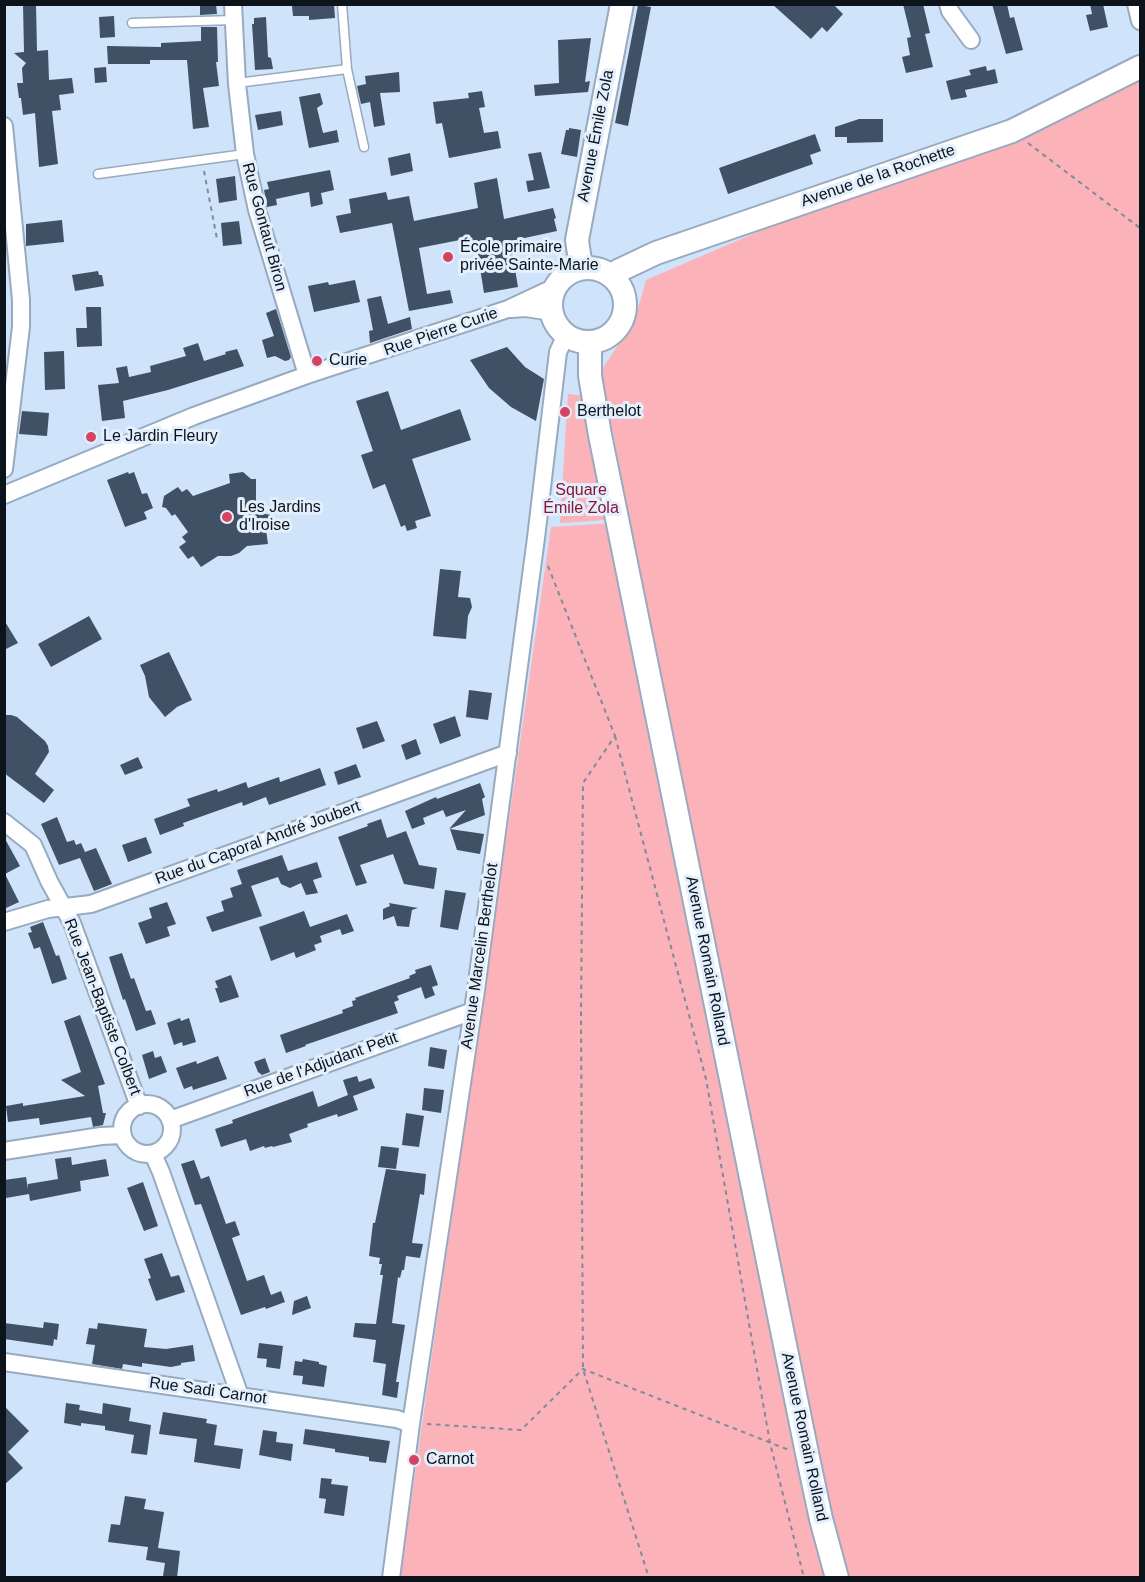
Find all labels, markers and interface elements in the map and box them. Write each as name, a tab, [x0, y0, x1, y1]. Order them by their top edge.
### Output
street label: Avenue Émile Zola	[574, 68, 618, 204]
street label: Avenue de la Rochette	[798, 141, 958, 211]
street label: Rue Gontaut Biron	[238, 161, 290, 293]
place label: École primaire privée Sainte-Marie	[460, 238, 599, 276]
marker: École primaire privée Sainte-Marie	[441, 250, 455, 264]
street label: Rue Pierre Curie	[382, 304, 500, 360]
place label: Curie	[329, 351, 367, 371]
marker: Curie	[310, 354, 324, 368]
place label: Berthelot	[577, 402, 641, 422]
marker: Berthelot	[558, 405, 572, 419]
place label: Le Jardin Fleury	[103, 427, 218, 447]
marker: Le Jardin Fleury	[84, 430, 98, 444]
park label: Square Émile Zola	[543, 481, 619, 519]
place label: Les Jardins d'Iroise	[239, 498, 321, 536]
marker: Les Jardins d'Iroise	[220, 510, 234, 524]
street label: Rue du Caporal André Joubert	[153, 797, 363, 889]
street label: Avenue Marcelin Berthelot	[457, 862, 503, 1050]
street label: Avenue Romain Rolland	[681, 875, 733, 1047]
street label: Rue Jean-Baptiste Colbert	[59, 916, 145, 1098]
street label: Rue de l'Adjudant Petit	[241, 1028, 401, 1102]
street label: Avenue Romain Rolland	[777, 1351, 831, 1523]
street label: Rue Sadi Carnot	[148, 1373, 268, 1409]
place label: Carnot	[426, 1450, 474, 1470]
marker: Carnot	[407, 1453, 421, 1467]

